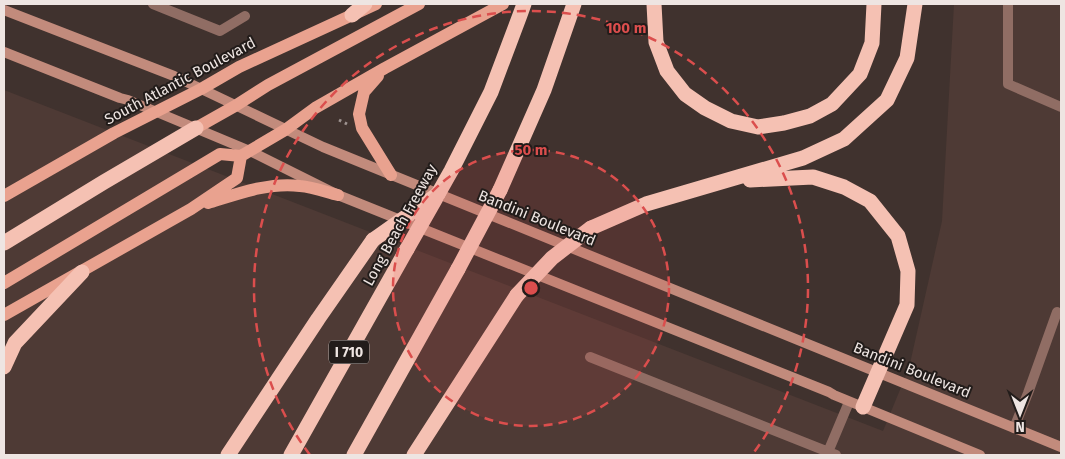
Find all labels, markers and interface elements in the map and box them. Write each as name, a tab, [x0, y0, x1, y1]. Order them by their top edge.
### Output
text: 100 m	[606, 19, 646, 37]
street label: South Atlantic Boulevard	[101, 34, 259, 128]
text: 50 m	[514, 141, 548, 159]
street label: Long Beach Freeway	[359, 161, 441, 289]
street label: Bandini Boulevard	[476, 186, 598, 250]
centre of rings	[522, 279, 540, 297]
street label: Bandini Boulevard	[851, 338, 973, 402]
road number: I 710	[329, 341, 369, 364]
north arrow	[995, 389, 1045, 439]
text: N	[1015, 418, 1025, 435]

